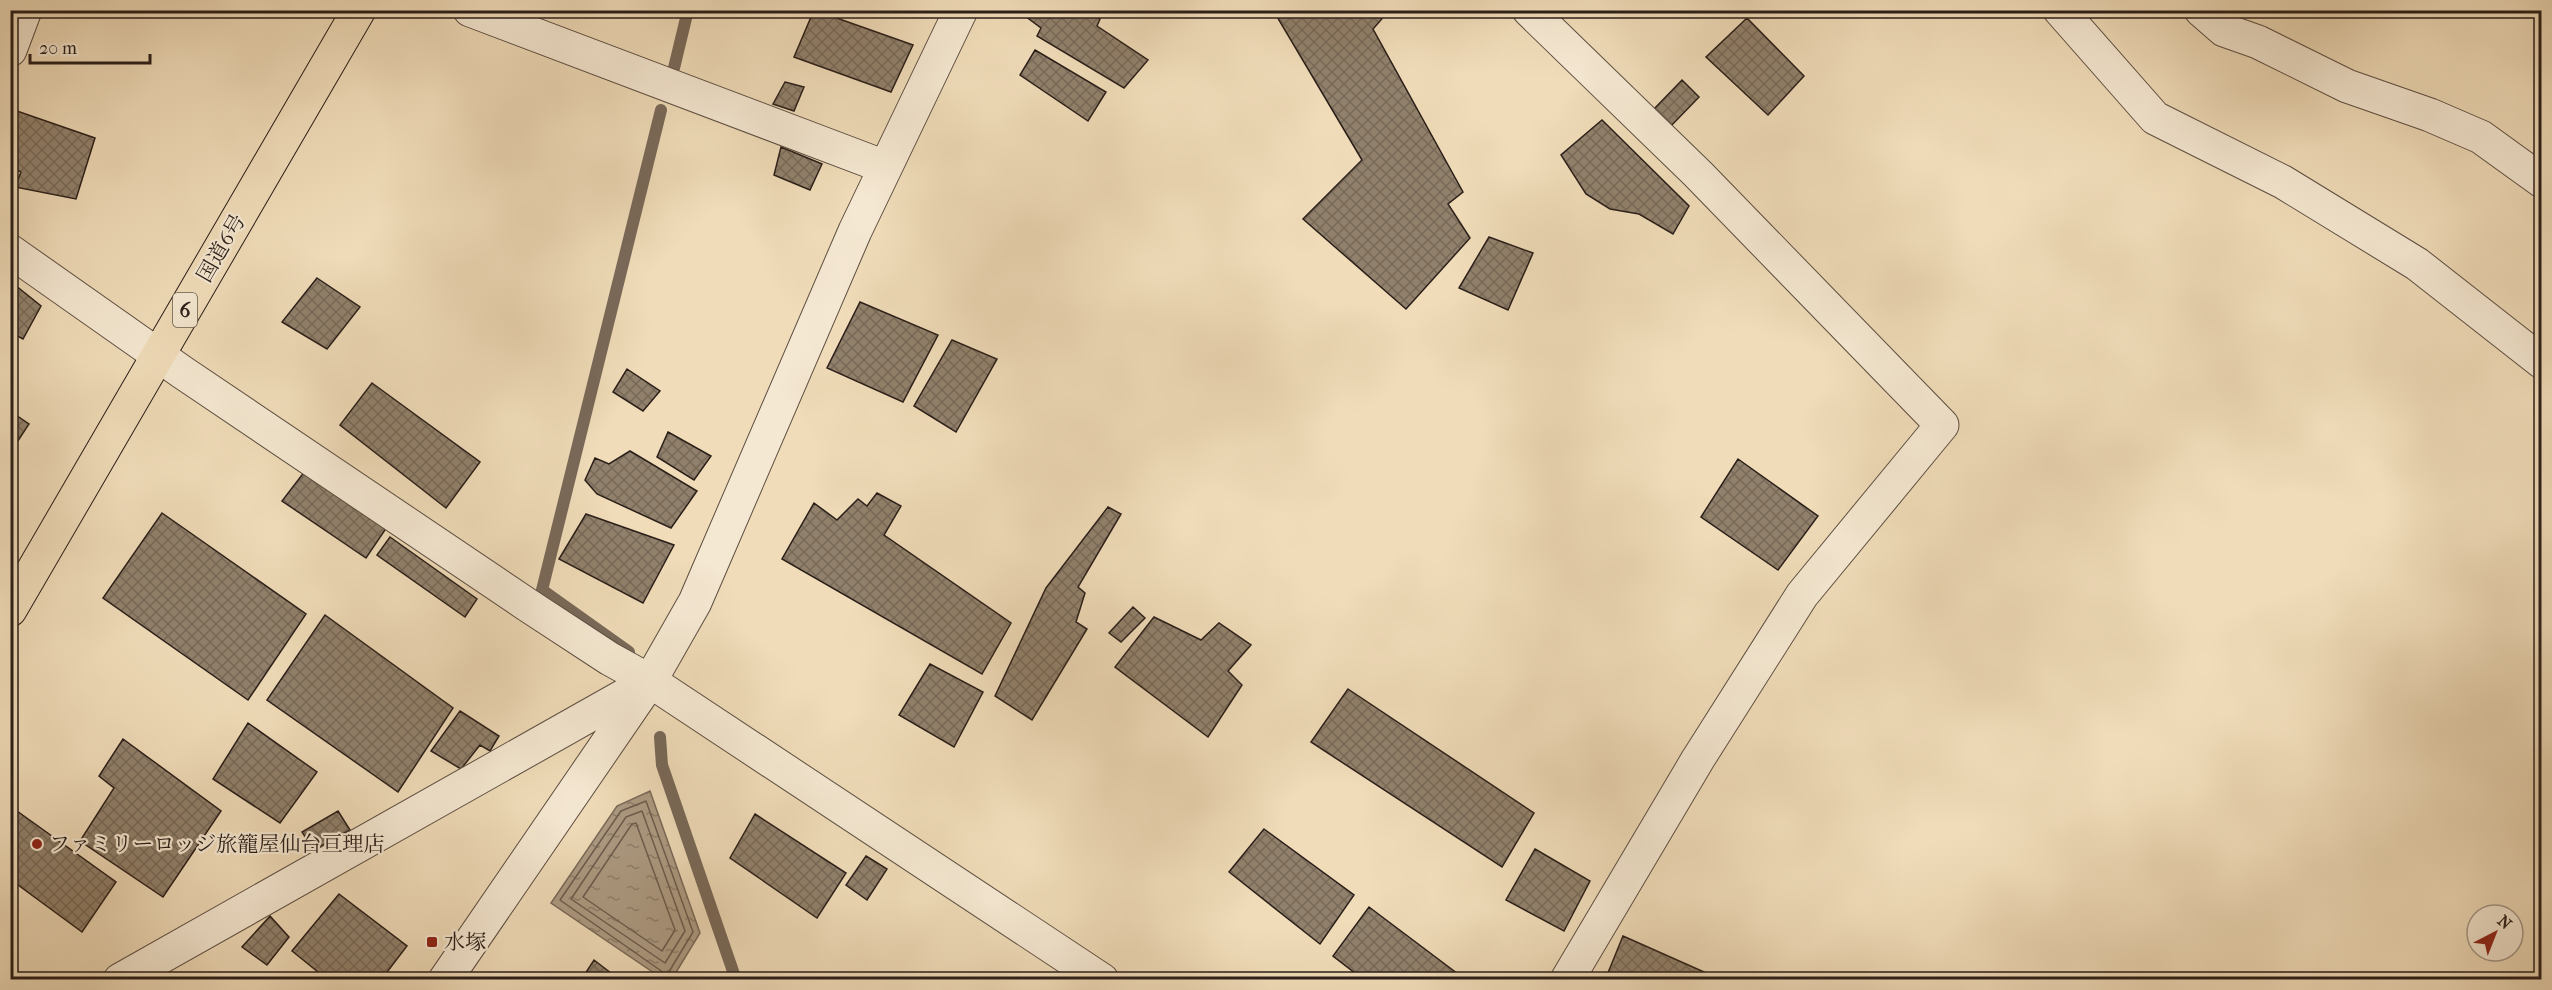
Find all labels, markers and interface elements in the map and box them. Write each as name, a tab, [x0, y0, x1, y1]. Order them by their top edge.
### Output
scale bar	[30, 27, 150, 65]
text: 20 m	[39, 38, 77, 59]
street label: 国道6号	[192, 210, 250, 286]
road number: 6	[173, 293, 197, 327]
place label: ファミリーロッジ旅籠屋仙台亘理店	[49, 832, 384, 856]
marker: ファミリーロッジ旅籠屋仙台亘理店	[30, 837, 44, 851]
north arrow	[2465, 903, 2525, 963]
text: N	[2494, 911, 2516, 934]
place label: 水塚	[444, 930, 486, 954]
marker: 水塚	[425, 935, 439, 949]

